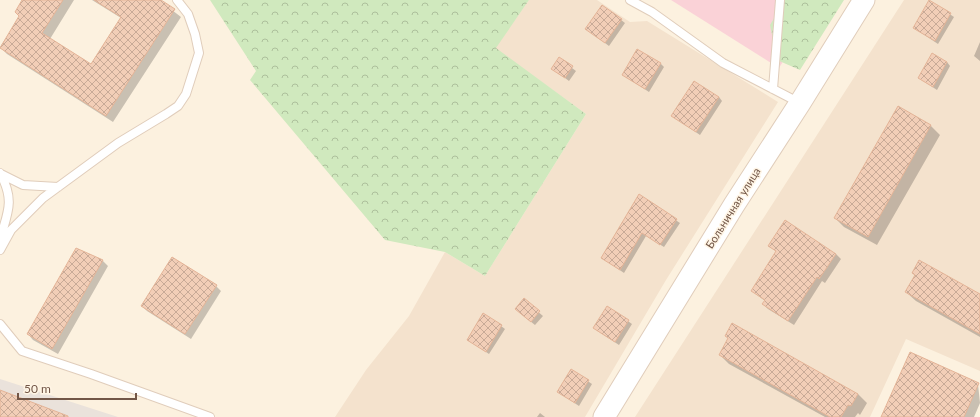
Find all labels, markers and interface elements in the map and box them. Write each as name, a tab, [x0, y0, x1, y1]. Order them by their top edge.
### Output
street label: Больничная улица	[702, 165, 763, 250]
scale bar	[18, 375, 136, 401]
text: 50 m	[24, 381, 51, 396]

